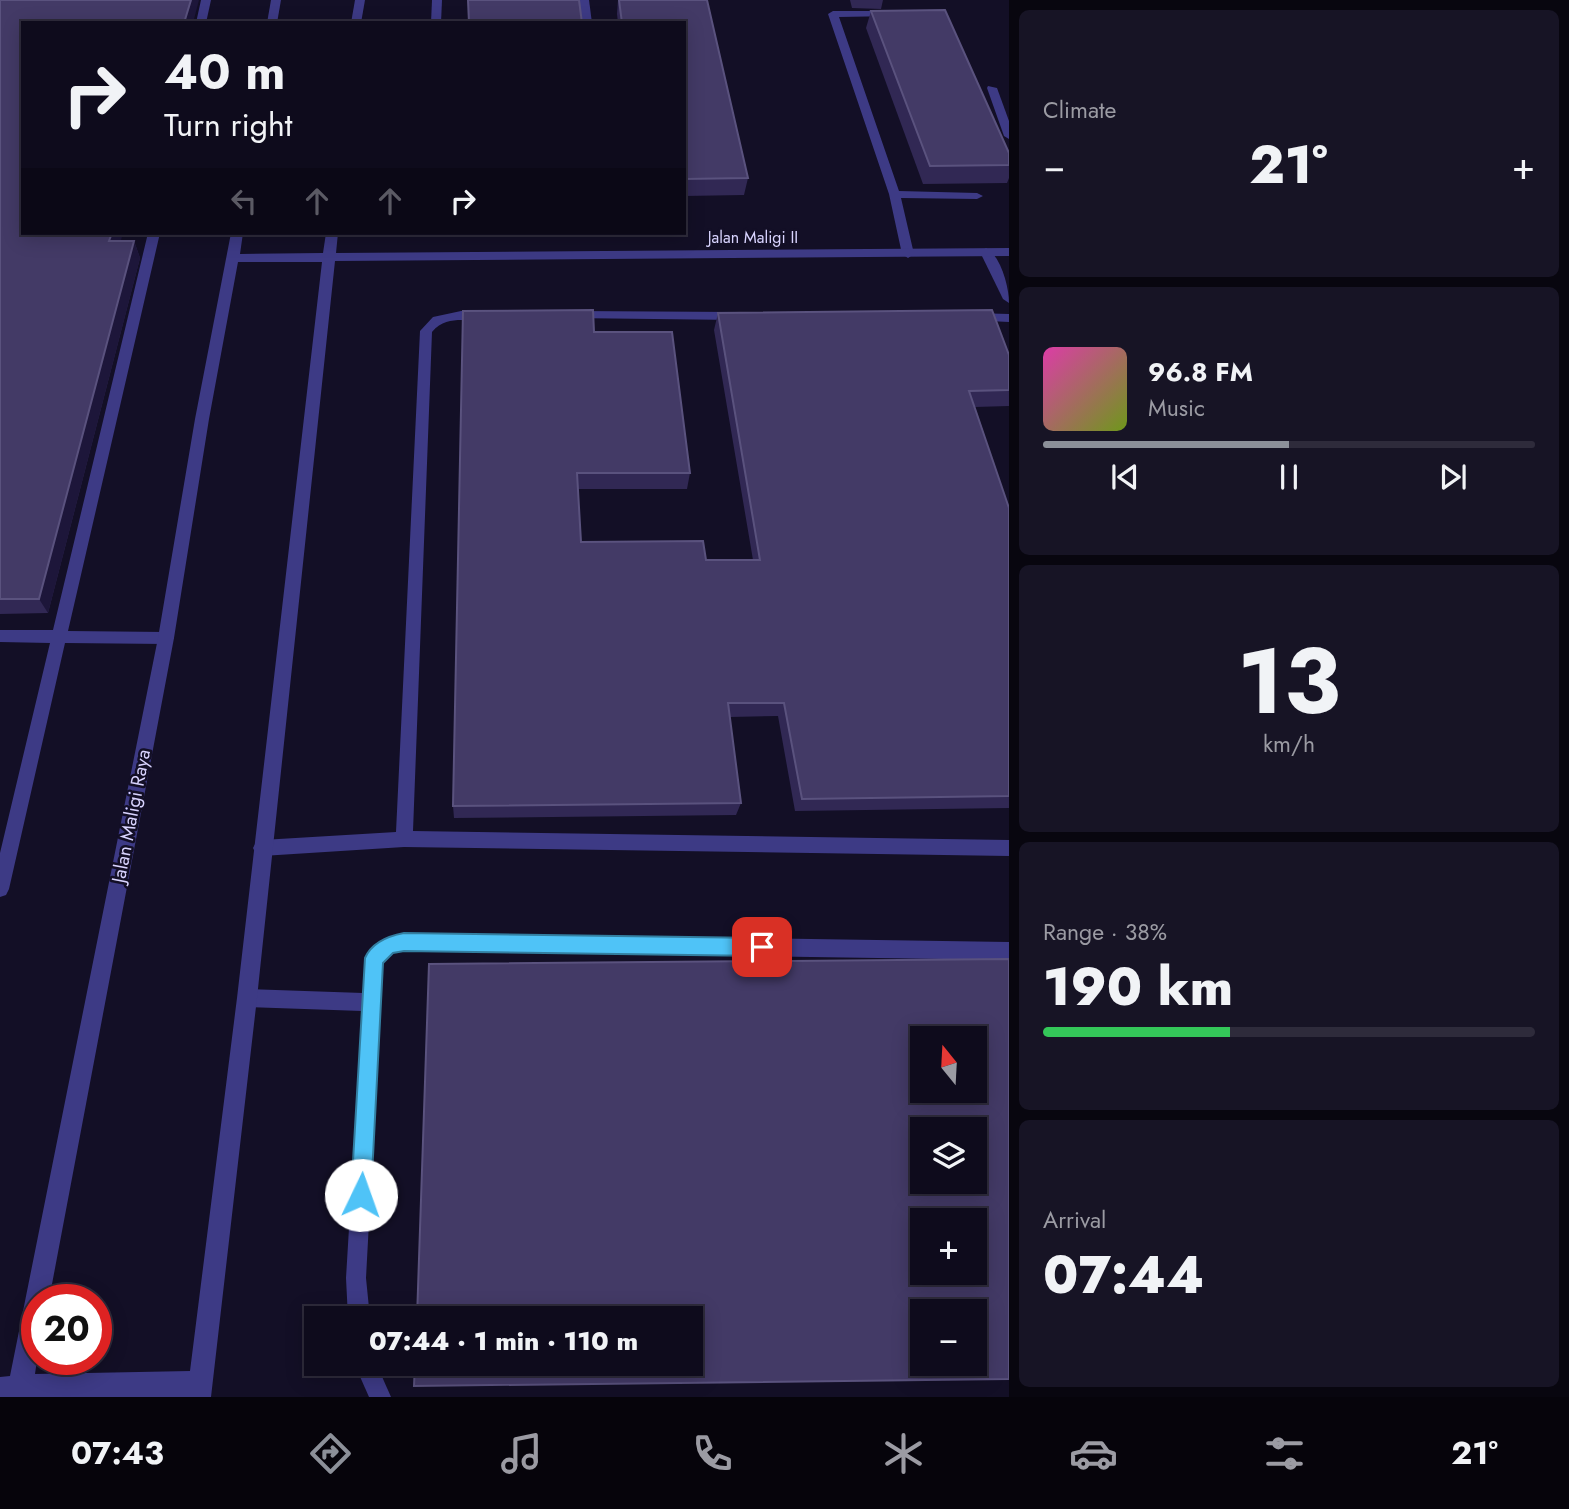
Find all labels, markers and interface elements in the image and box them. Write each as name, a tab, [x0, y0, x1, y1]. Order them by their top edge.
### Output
text: 40 m	[164, 37, 286, 107]
icon: right	[49, 49, 140, 140]
text: Climate	[1043, 93, 1116, 127]
text: Turn right	[164, 102, 293, 148]
text: 21°	[1249, 127, 1328, 203]
text: −	[1043, 138, 1065, 193]
text: +	[1512, 138, 1535, 193]
icon: left	[225, 182, 263, 220]
icon: ahead	[298, 182, 336, 220]
icon: ahead	[371, 182, 409, 220]
icon: right	[444, 182, 482, 220]
street label: Jalan Maligi II	[706, 226, 798, 249]
text: 96.8 FM	[1148, 353, 1253, 391]
text: Music	[1148, 391, 1205, 425]
icon: previous	[1106, 458, 1144, 496]
icon: pause	[1270, 458, 1308, 496]
icon: next	[1434, 458, 1472, 496]
text: 13	[1238, 616, 1340, 747]
text: km/h	[1263, 727, 1315, 761]
street label: Jalan Maligi Raya	[104, 747, 157, 888]
text: Range · 38%	[1043, 915, 1167, 949]
pin	[732, 917, 792, 977]
icon: arrive	[743, 928, 781, 966]
text: 190 km	[1043, 949, 1233, 1025]
north arrow	[910, 1026, 987, 1102]
map controls	[910, 1026, 987, 1376]
button: layers	[910, 1117, 987, 1194]
position arrow	[324, 1158, 398, 1232]
text: Arrival	[1043, 1203, 1106, 1237]
button: +	[910, 1208, 987, 1285]
text: 07:44	[1043, 1237, 1204, 1313]
speed limit sign: 20	[21, 1284, 112, 1375]
button: −	[910, 1299, 987, 1376]
text: 07:44 · 1 min · 110 m	[369, 1322, 638, 1360]
icon: directions	[306, 1429, 355, 1478]
icon: music	[497, 1429, 546, 1478]
icon: phone	[688, 1429, 737, 1478]
icon: climate	[879, 1429, 928, 1478]
icon: car	[1069, 1429, 1118, 1478]
icon: filters	[1260, 1429, 1309, 1478]
text: 07:43	[71, 1430, 164, 1476]
text: 21°	[1451, 1430, 1498, 1476]

